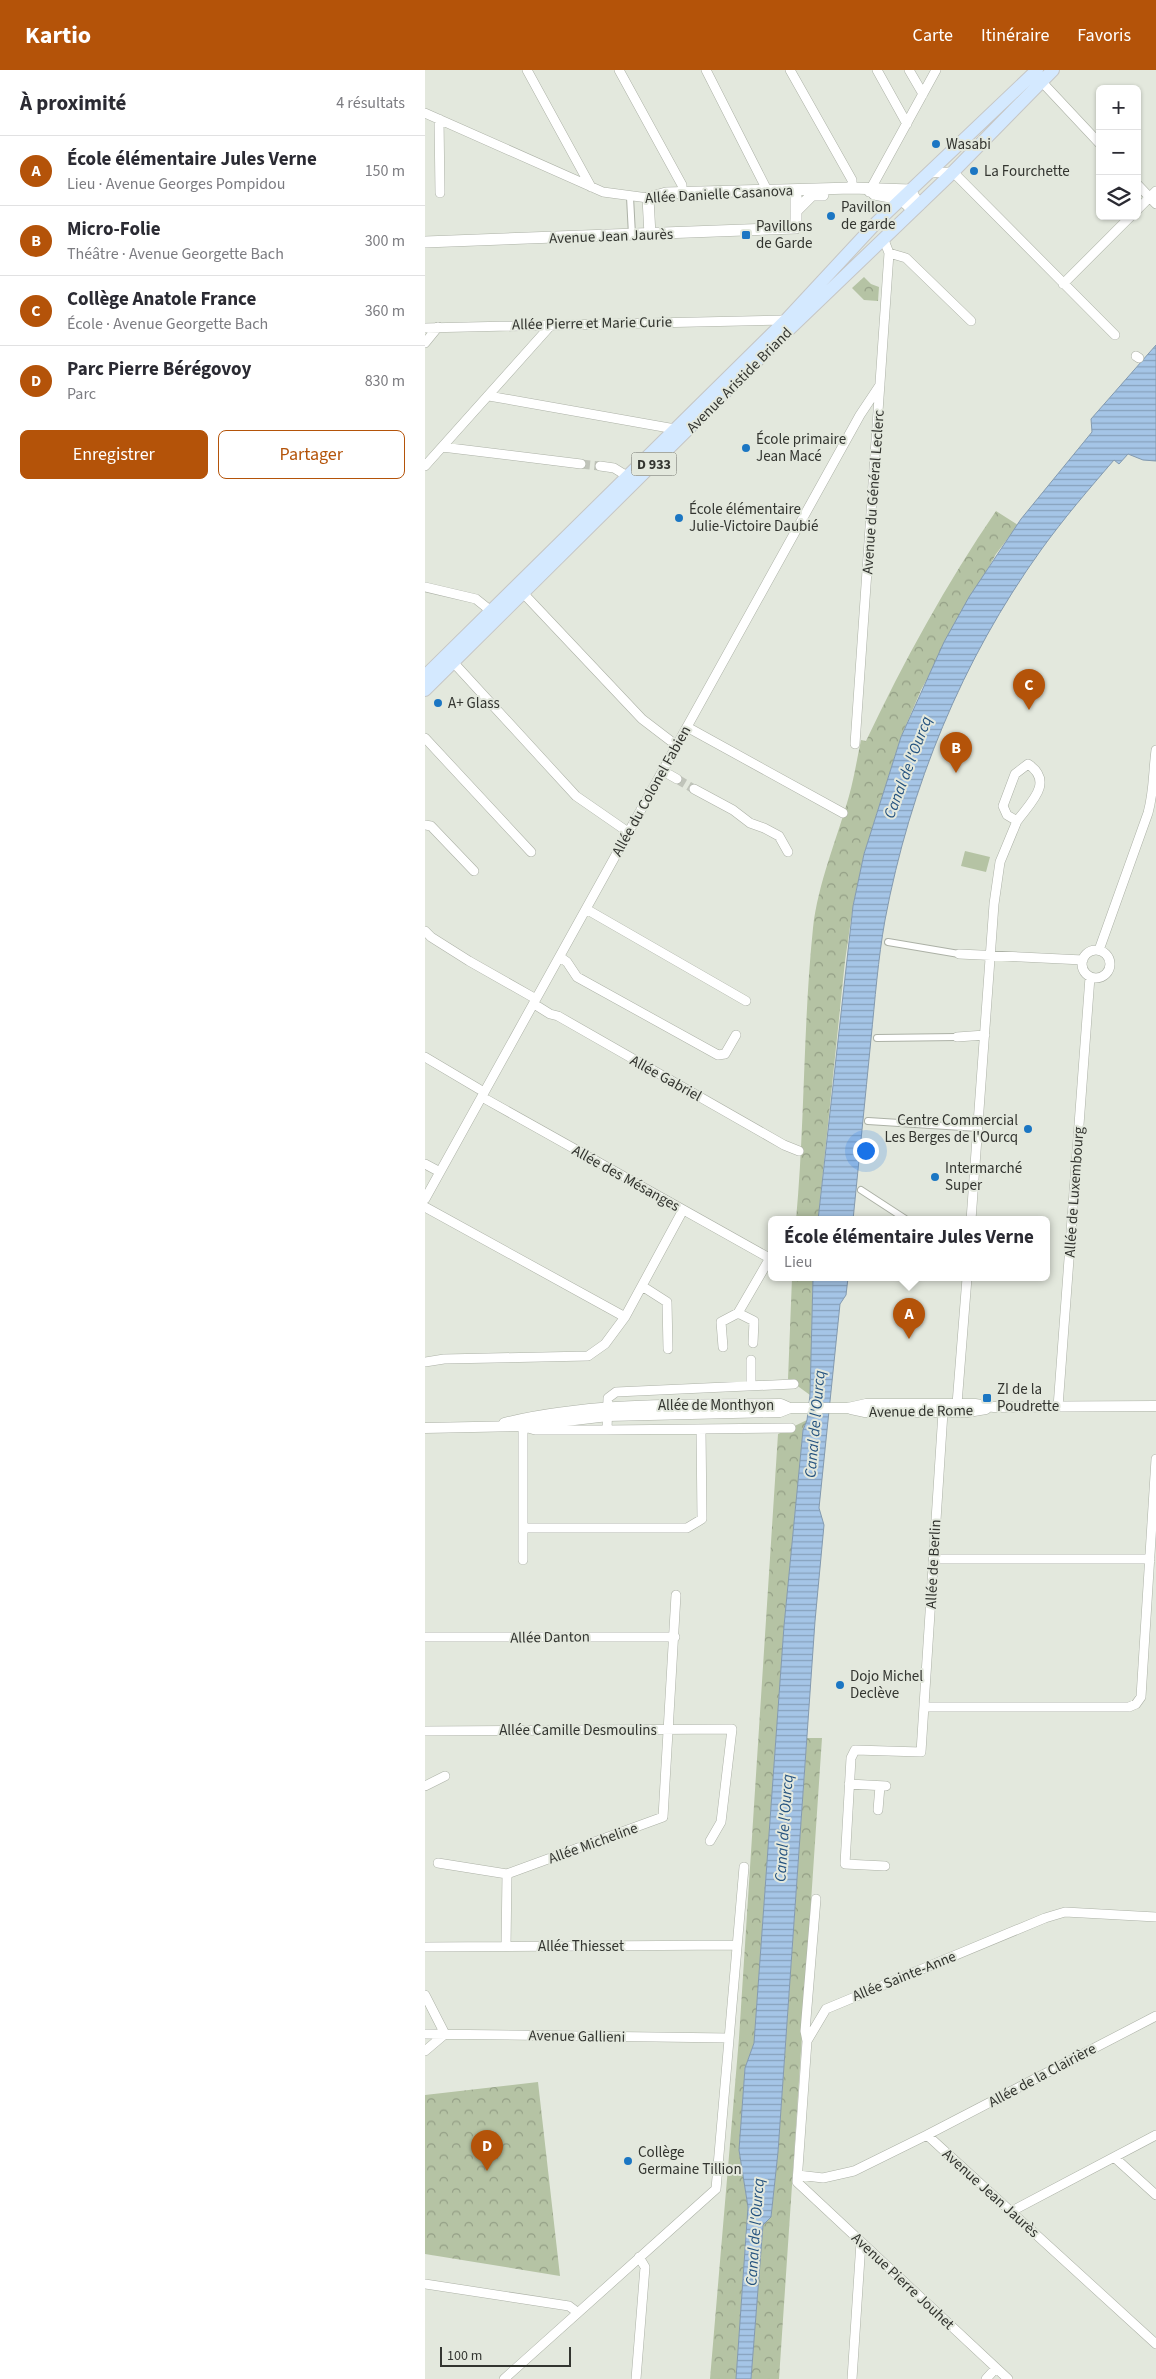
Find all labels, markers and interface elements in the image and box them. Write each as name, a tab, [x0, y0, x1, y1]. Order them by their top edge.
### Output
text: Kartio	[25, 18, 91, 53]
text: Carte	[913, 23, 953, 48]
text: Itinéraire	[981, 23, 1049, 48]
text: Favoris	[1077, 23, 1131, 48]
map controls	[1096, 85, 1141, 220]
button: +	[1096, 85, 1141, 130]
text: À proximité	[20, 88, 126, 118]
text: 4 résultats	[336, 92, 405, 114]
button: −	[1096, 130, 1141, 175]
place label: Wasabi	[946, 134, 991, 155]
marker: Wasabi	[930, 138, 942, 150]
text: École élémentaire Jules Verne	[67, 146, 317, 173]
text: A	[31, 160, 41, 182]
text: 150 m	[365, 160, 405, 182]
place label: La Fourchette	[984, 161, 1070, 182]
marker: La Fourchette	[968, 165, 980, 177]
text: Lieu · Avenue Georges Pompidou	[67, 173, 286, 195]
button: layers	[1096, 175, 1141, 220]
street label: Allée Danielle Casanova	[644, 180, 794, 209]
place label: Pavillon de garde	[841, 197, 895, 235]
marker: Pavillon de garde	[825, 210, 837, 222]
text: Micro-Folie	[67, 216, 161, 243]
place label: Pavillons de Garde	[756, 216, 812, 254]
street label: Avenue Jean Jaurès	[549, 224, 673, 249]
marker: Pavillons de Garde	[740, 229, 752, 241]
text: B	[31, 230, 41, 252]
text: 300 m	[365, 230, 405, 252]
text: Théâtre · Avenue Georgette Bach	[67, 243, 284, 265]
text: Collège Anatole France	[67, 286, 256, 313]
text: C	[31, 300, 41, 322]
text: 360 m	[365, 300, 405, 322]
street label: Allée Pierre et Marie Curie	[512, 312, 672, 335]
text: École · Avenue Georgette Bach	[67, 313, 268, 335]
street label: Avenue Aristide Briand	[682, 323, 797, 438]
text: Parc Pierre Bérégovoy	[67, 356, 251, 383]
text: D	[31, 370, 41, 392]
text: 830 m	[365, 370, 405, 392]
text: Parc	[67, 383, 96, 405]
street label: Avenue du Général Leclerc	[857, 409, 890, 575]
place label: École primaire Jean Macé	[756, 429, 846, 467]
button: Enregistrer	[20, 430, 208, 479]
button: Partager	[218, 430, 405, 479]
marker: École primaire Jean Macé	[740, 442, 752, 454]
road number: D 933	[631, 452, 677, 476]
place label: École élémentaire Julie-Victoire Daubié	[689, 499, 819, 537]
marker: École élémentaire Julie-Victoire Daubié	[673, 512, 685, 524]
pin: C	[1013, 669, 1045, 710]
place label: A+ Glass	[448, 693, 500, 714]
marker: A+ Glass	[432, 697, 444, 709]
water label: Canal de l'Ourcq	[878, 713, 938, 822]
street label: Allée du Colonel Fabien	[607, 722, 696, 860]
pin: B	[940, 732, 972, 773]
street label: Allée Gabriel	[626, 1050, 706, 1107]
place label: Centre Commercial Les Berges de l'Ourcq	[884, 1110, 1018, 1148]
marker: Centre Commercial Les Berges de l'Ourcq	[1022, 1123, 1034, 1135]
street label: Allée de Luxembourg	[1059, 1125, 1090, 1258]
your location	[853, 1138, 879, 1164]
street label: Allée des Mésanges	[568, 1140, 683, 1217]
place label: Intermarché Super	[945, 1158, 1022, 1196]
marker: Intermarché Super	[929, 1171, 941, 1183]
popup	[768, 1216, 1050, 1281]
text: École élémentaire Jules Verne	[784, 1224, 1034, 1251]
text: Lieu	[784, 1251, 812, 1273]
pin: A	[893, 1298, 925, 1339]
water label: Canal de l'Ourcq	[799, 1369, 831, 1479]
place label: ZI de la Poudrette	[997, 1379, 1059, 1417]
marker: ZI de la Poudrette	[981, 1392, 993, 1404]
street label: Allée de Monthyon	[658, 1395, 774, 1416]
street label: Avenue de Rome	[869, 1400, 973, 1423]
street label: Allée de Berlin	[921, 1519, 946, 1609]
street label: Allée Danton	[510, 1626, 590, 1649]
place label: Dojo Michel Declève	[850, 1666, 923, 1704]
marker: Dojo Michel Declève	[834, 1679, 846, 1691]
street label: Allée Camille Desmoulins	[499, 1720, 657, 1741]
water label: Canal de l'Ourcq	[769, 1773, 799, 1883]
street label: Allée Micheline	[545, 1818, 641, 1869]
street label: Allée Thiesset	[538, 1936, 624, 1957]
street label: Allée Sainte-Anne	[849, 1946, 959, 2007]
street label: Avenue Gallieni	[528, 2025, 626, 2048]
street label: Allée de la Clairière	[985, 2038, 1100, 2113]
pin: D	[471, 2130, 503, 2171]
place label: Collège Germaine Tillion	[638, 2142, 742, 2180]
street label: Avenue Jean Jaurès	[938, 2144, 1044, 2243]
marker: Collège Germaine Tillion	[622, 2155, 634, 2167]
water label: Canal de l'Ourcq	[740, 2177, 770, 2287]
street label: Avenue Pierre Jouhet	[847, 2228, 959, 2335]
scale bar	[440, 2344, 571, 2367]
text: 100 m	[447, 2346, 482, 2366]

